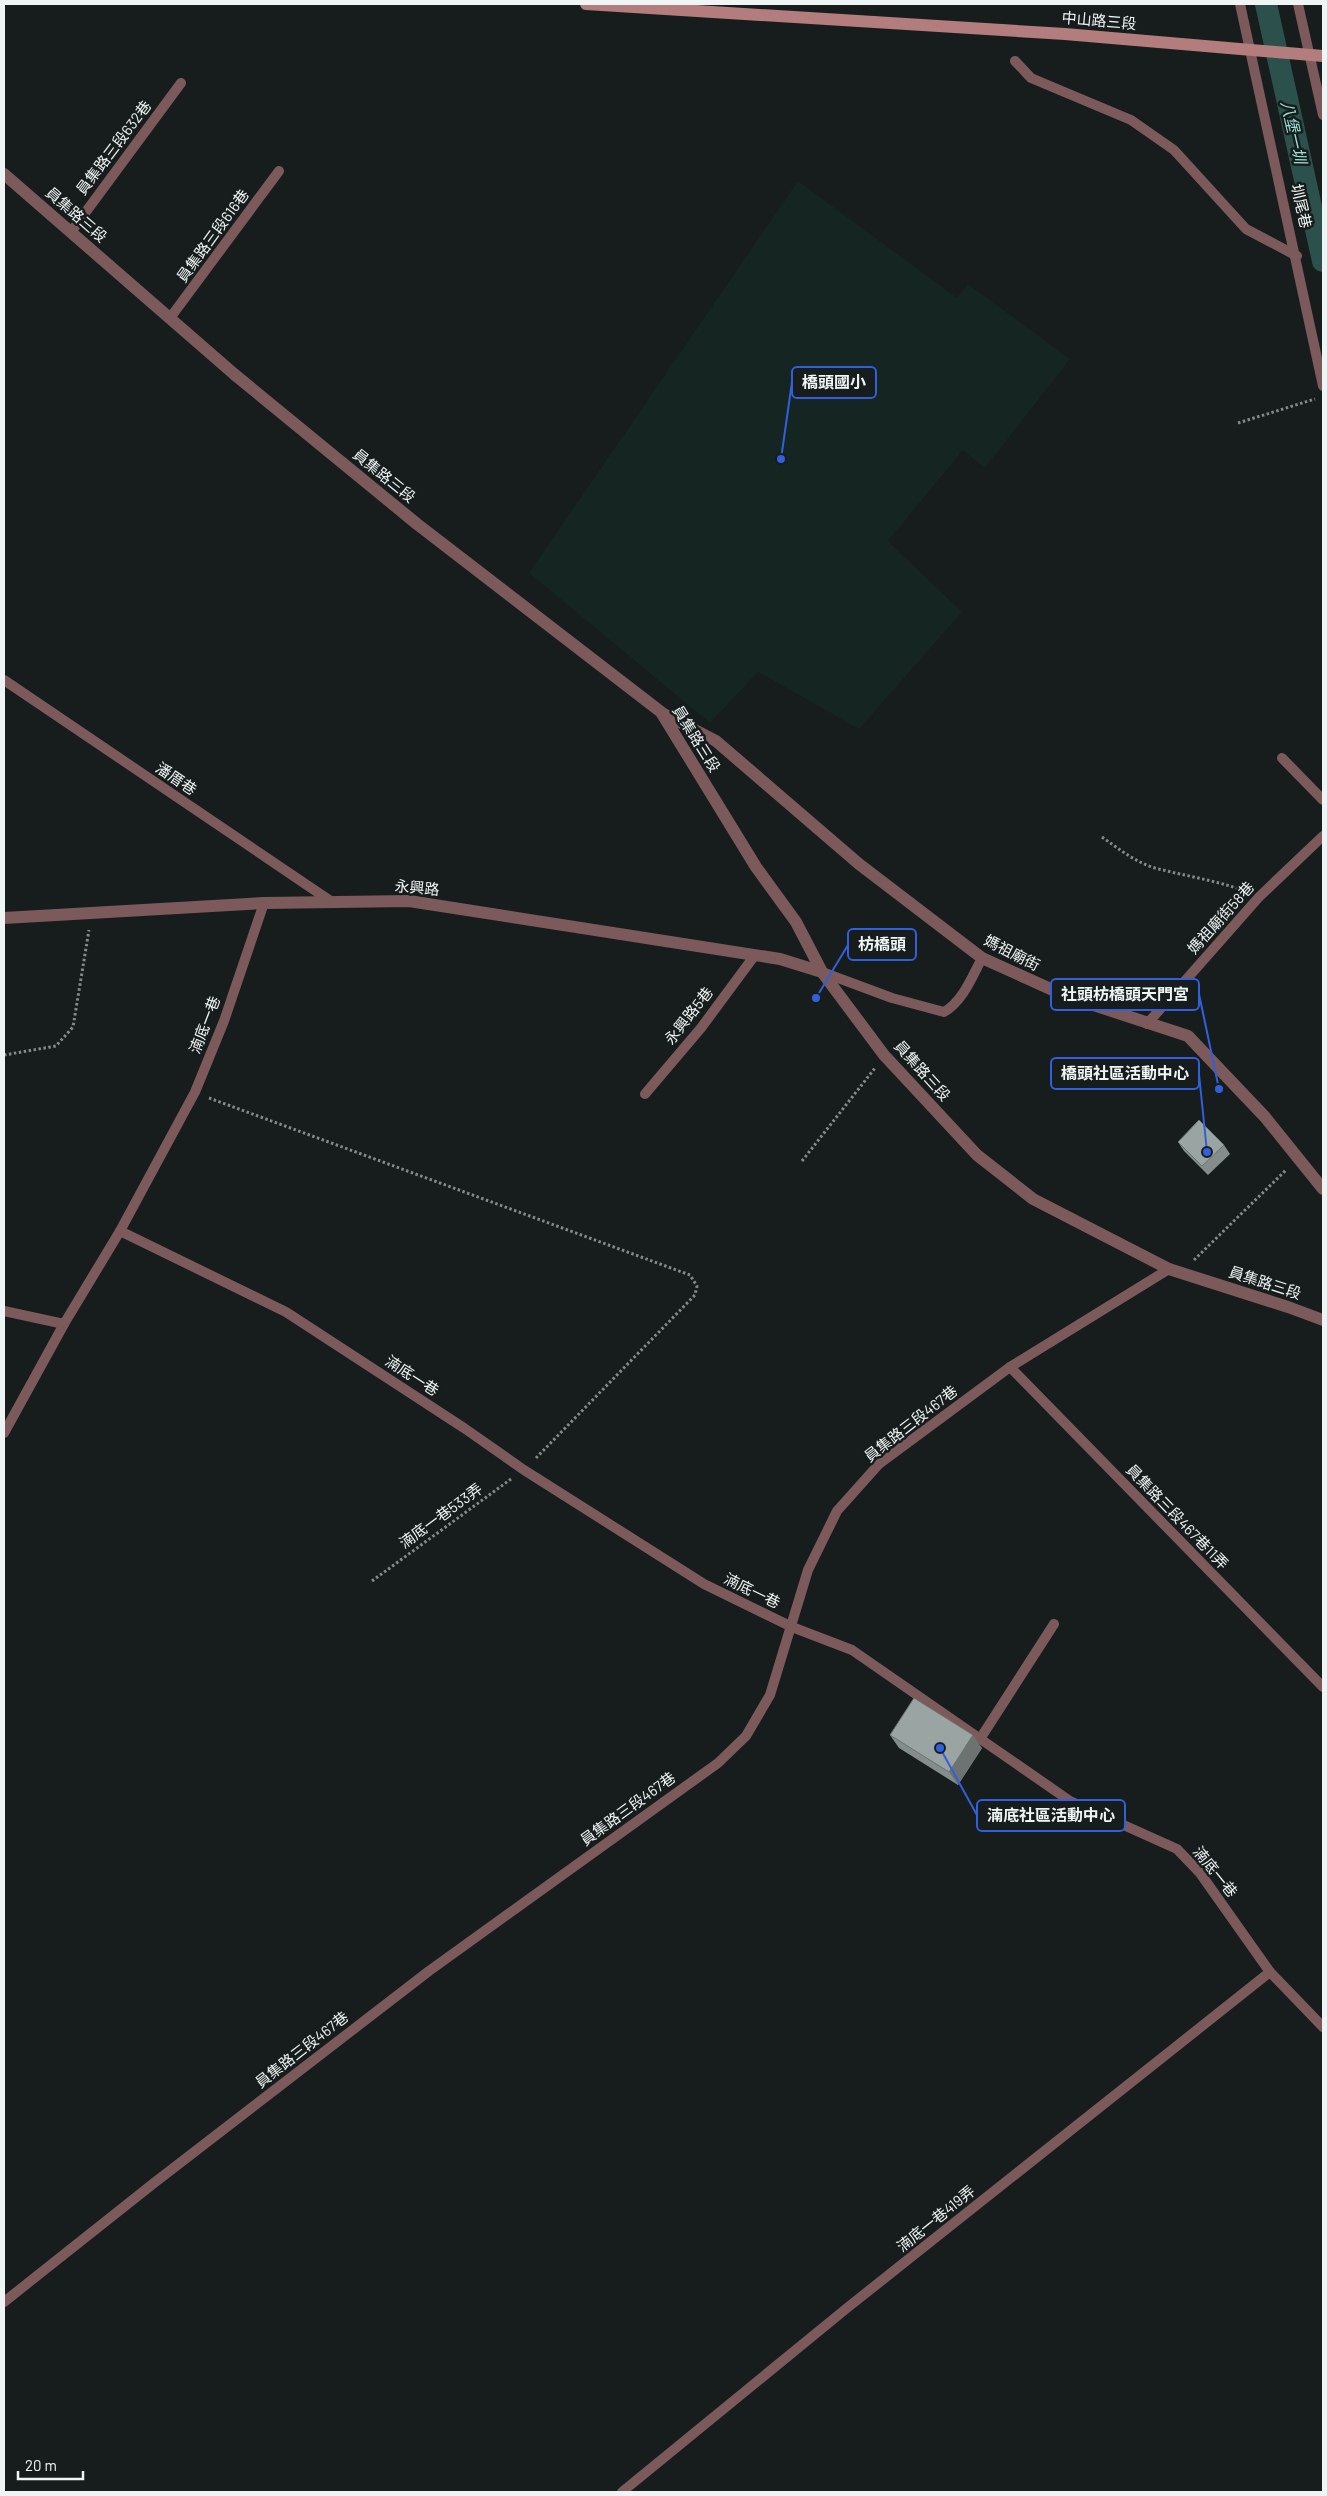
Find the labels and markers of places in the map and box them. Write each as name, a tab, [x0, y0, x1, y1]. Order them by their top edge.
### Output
callout: 橋頭國小	[792, 367, 876, 398]
callout: 枋橋頭	[848, 929, 916, 960]
callout: 社頭枋橋頭天門宮	[1051, 979, 1199, 1010]
callout: 橋頭社區活動中心	[1051, 1058, 1199, 1089]
callout: 湳底社區活動中心	[977, 1800, 1125, 1831]

